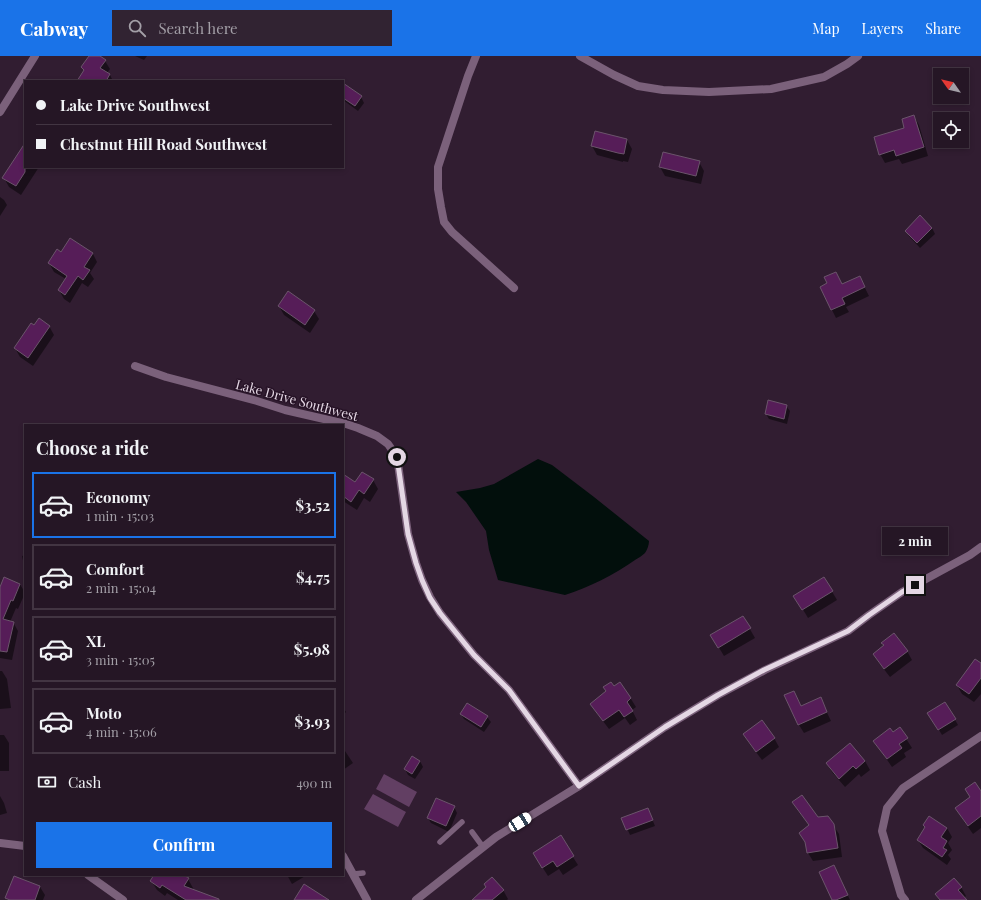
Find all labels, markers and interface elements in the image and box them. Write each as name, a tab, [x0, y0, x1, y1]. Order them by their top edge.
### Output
search box	[112, 10, 392, 46]
text: Cabway	[20, 15, 88, 41]
icon: search	[126, 17, 148, 39]
text: Search here	[158, 18, 238, 38]
text: Map	[812, 19, 840, 38]
text: Layers	[862, 19, 903, 38]
text: Share	[925, 19, 961, 38]
north arrow	[933, 68, 969, 104]
map controls	[933, 68, 969, 148]
text: Lake Drive Southwest	[60, 95, 210, 115]
button: locate	[933, 112, 969, 148]
text: Chestnut Hill Road Southwest	[60, 134, 267, 154]
street label: Lake Drive Southwest	[234, 375, 361, 424]
text: Choose a ride	[36, 436, 149, 460]
route start	[388, 448, 406, 466]
icon: car	[38, 487, 74, 523]
text: Economy	[86, 487, 150, 507]
text: $3.52	[296, 495, 330, 515]
text: 1 min · 15:03	[86, 507, 154, 524]
callout: 2 min	[882, 527, 948, 555]
text: 2 min	[898, 532, 932, 549]
icon: car	[38, 559, 74, 595]
text: Comfort	[86, 559, 144, 579]
text: $4.75	[296, 567, 330, 587]
route end	[906, 576, 924, 594]
text: 2 min · 15:04	[86, 579, 156, 596]
icon: car	[38, 631, 74, 667]
text: XL	[86, 631, 106, 651]
text: $5.98	[294, 639, 330, 659]
text: 3 min · 15:05	[86, 651, 155, 668]
icon: car	[38, 703, 74, 739]
text: Moto	[86, 703, 122, 723]
text: $3.93	[295, 711, 330, 731]
text: 4 min · 15:06	[86, 723, 157, 740]
icon: cash	[36, 771, 58, 793]
text: Cash	[68, 772, 101, 792]
text: 490 m	[296, 774, 332, 791]
car	[507, 811, 533, 833]
button: Confirm	[36, 822, 332, 868]

